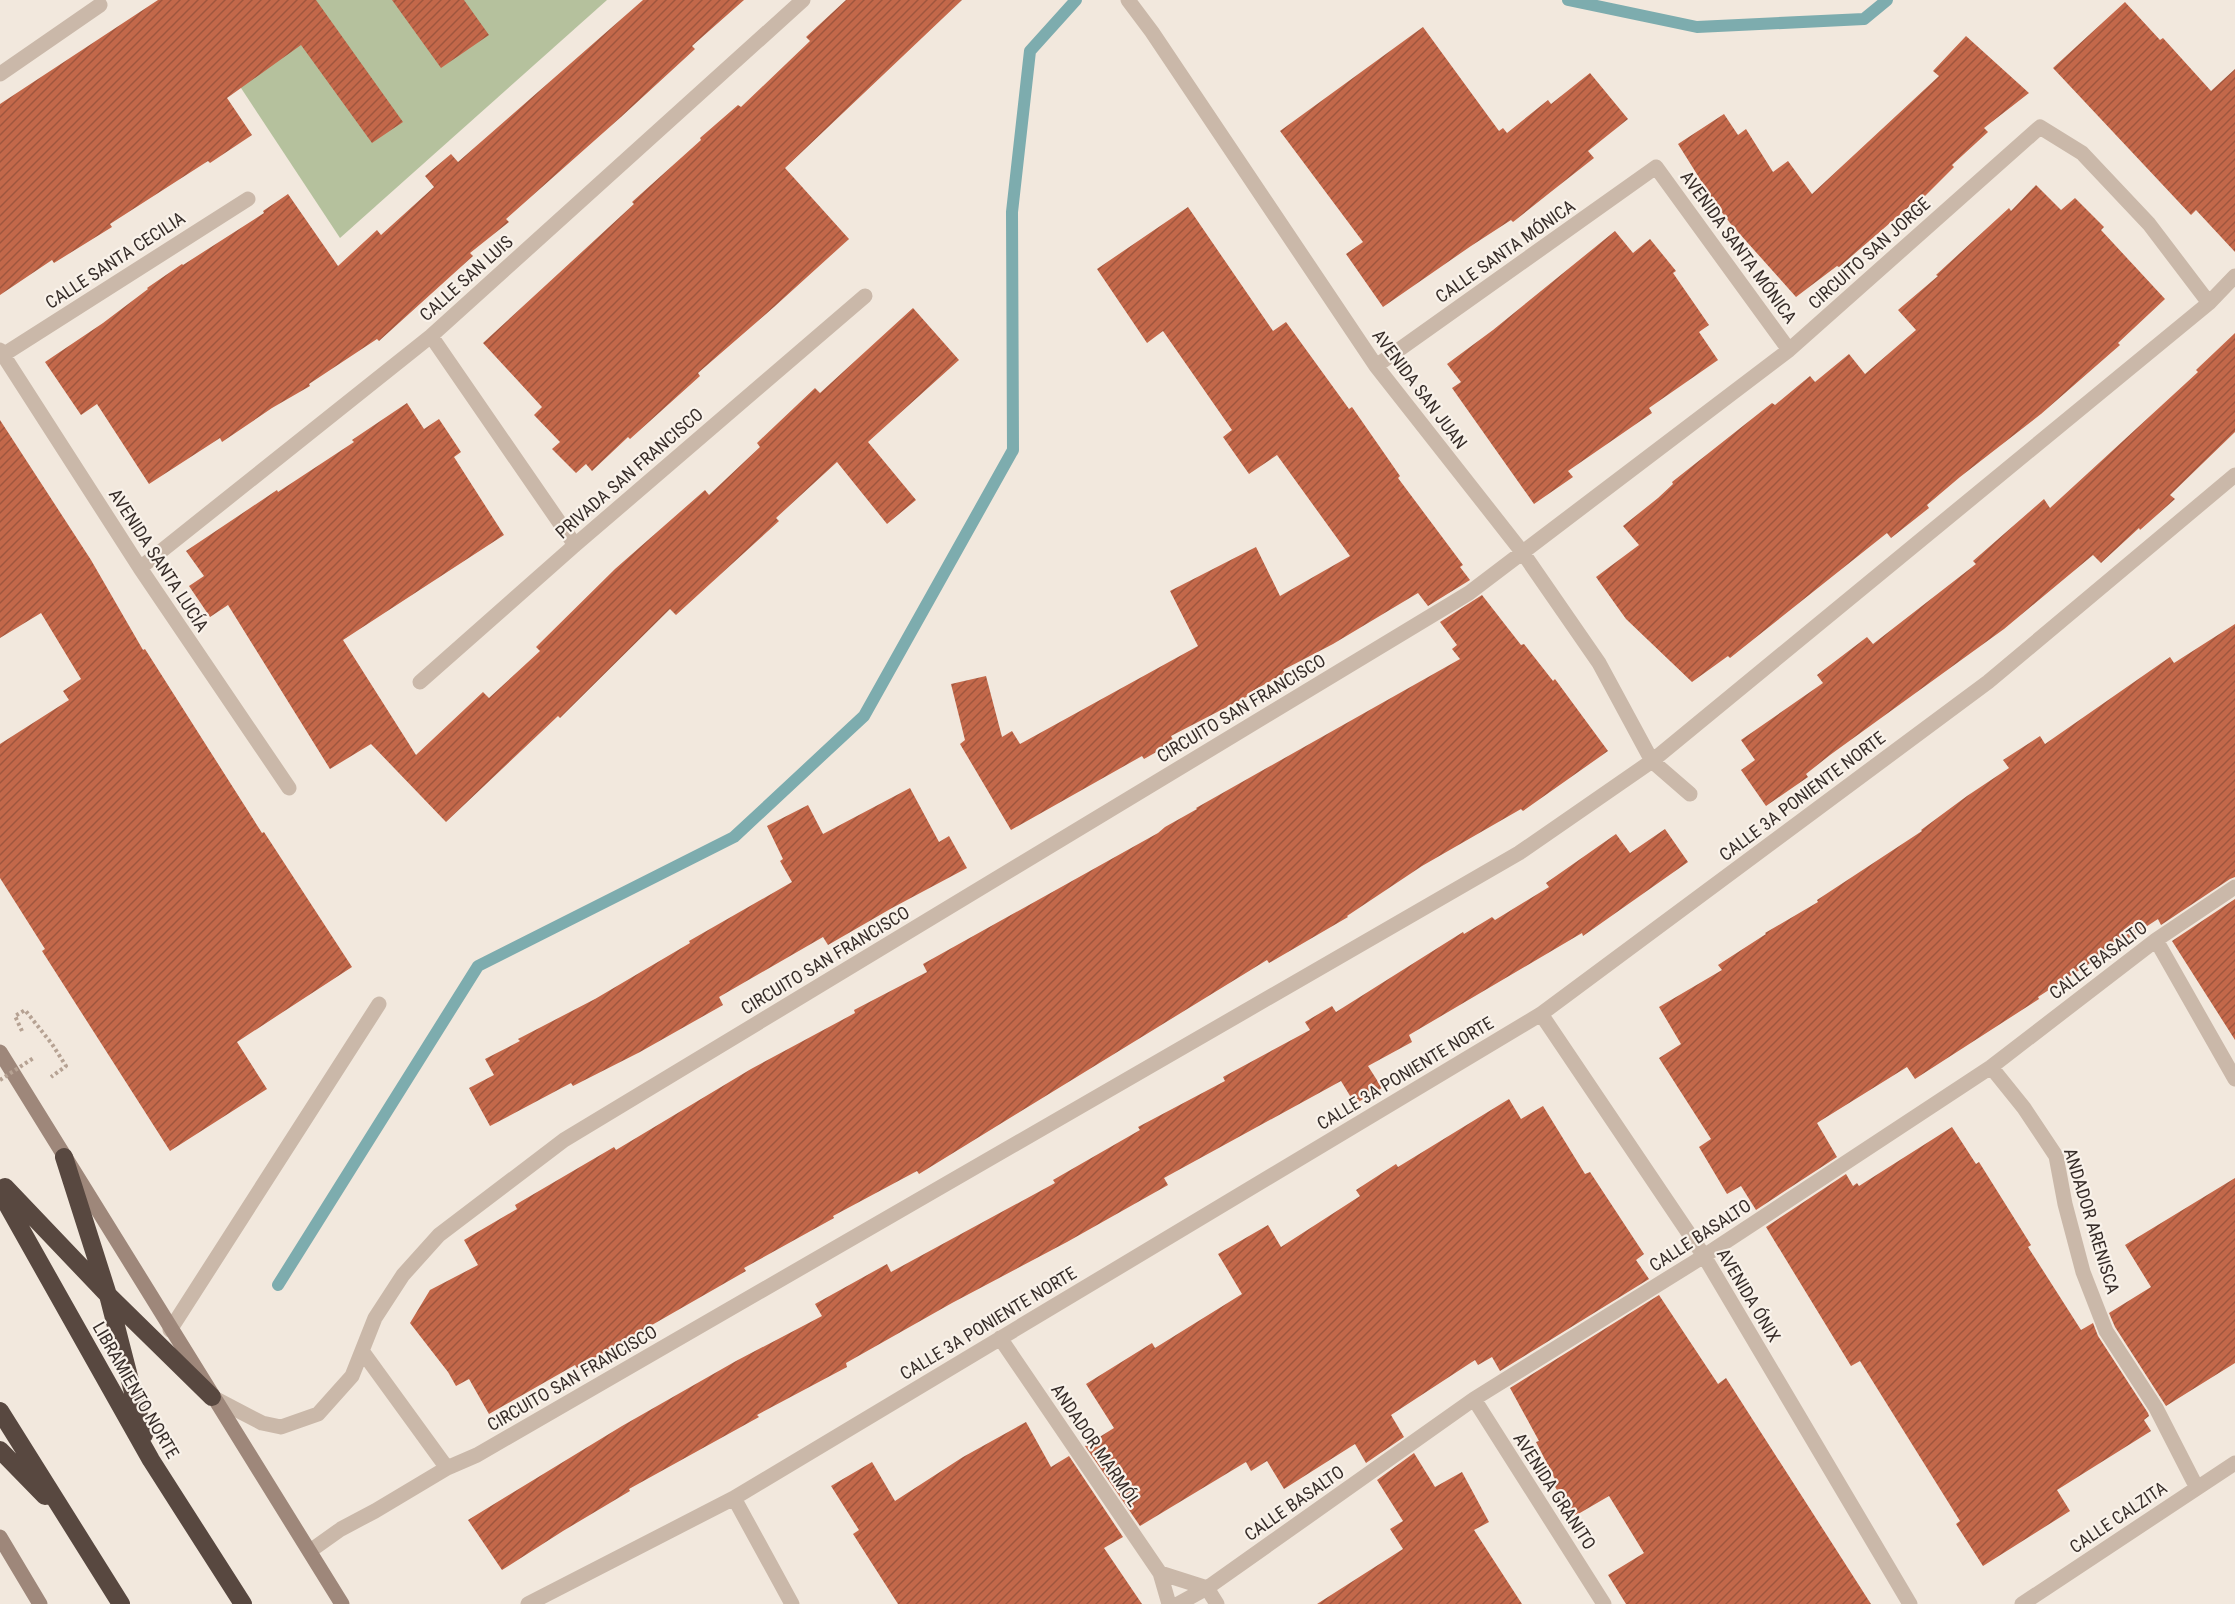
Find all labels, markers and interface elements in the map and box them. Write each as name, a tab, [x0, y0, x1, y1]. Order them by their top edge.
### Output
street label: AVENIDA SANTA MÓNICA	[1677, 167, 1802, 328]
street label: CIRCUITO SAN JORGE	[1804, 193, 1934, 313]
street label: CALLE SANTA MÓNICA	[1431, 195, 1579, 307]
street label: CALLE SANTA CECILIA	[41, 207, 189, 313]
street label: CALLE SAN LUIS	[415, 231, 517, 325]
street label: AVENIDA SAN JUAN	[1368, 325, 1472, 453]
street label: PRIVADA SAN FRANCISCO	[551, 403, 707, 543]
street label: AVENIDA SANTA LUCÍA	[105, 485, 213, 636]
street label: CIRCUITO SAN FRANCISCO	[1153, 649, 1329, 767]
street label: CALLE 3A PONIENTE NORTE	[1715, 727, 1889, 865]
street label: CIRCUITO SAN FRANCISCO	[737, 901, 913, 1019]
street label: CALLE BASALTO	[2045, 916, 2151, 1004]
street label: CALLE 3A PONIENTE NORTE	[1313, 1012, 1497, 1134]
street label: ANDADOR ARENISCA	[2060, 1146, 2124, 1297]
street label: CALLE BASALTO	[1645, 1194, 1755, 1276]
street label: AVENIDA ÓNIX	[1713, 1244, 1785, 1346]
street label: CALLE 3A PONIENTE NORTE	[896, 1262, 1080, 1384]
street label: LIBRAMIENTO NORTE	[88, 1318, 184, 1462]
street label: CIRCUITO SAN FRANCISCO	[483, 1321, 661, 1435]
street label: ANDADOR MARMÓL	[1047, 1380, 1145, 1511]
street label: AVENIDA GRANITO	[1509, 1429, 1601, 1553]
street label: CALLE BASALTO	[1240, 1461, 1348, 1545]
street label: CALLE CALZITA	[2065, 1476, 2171, 1557]

